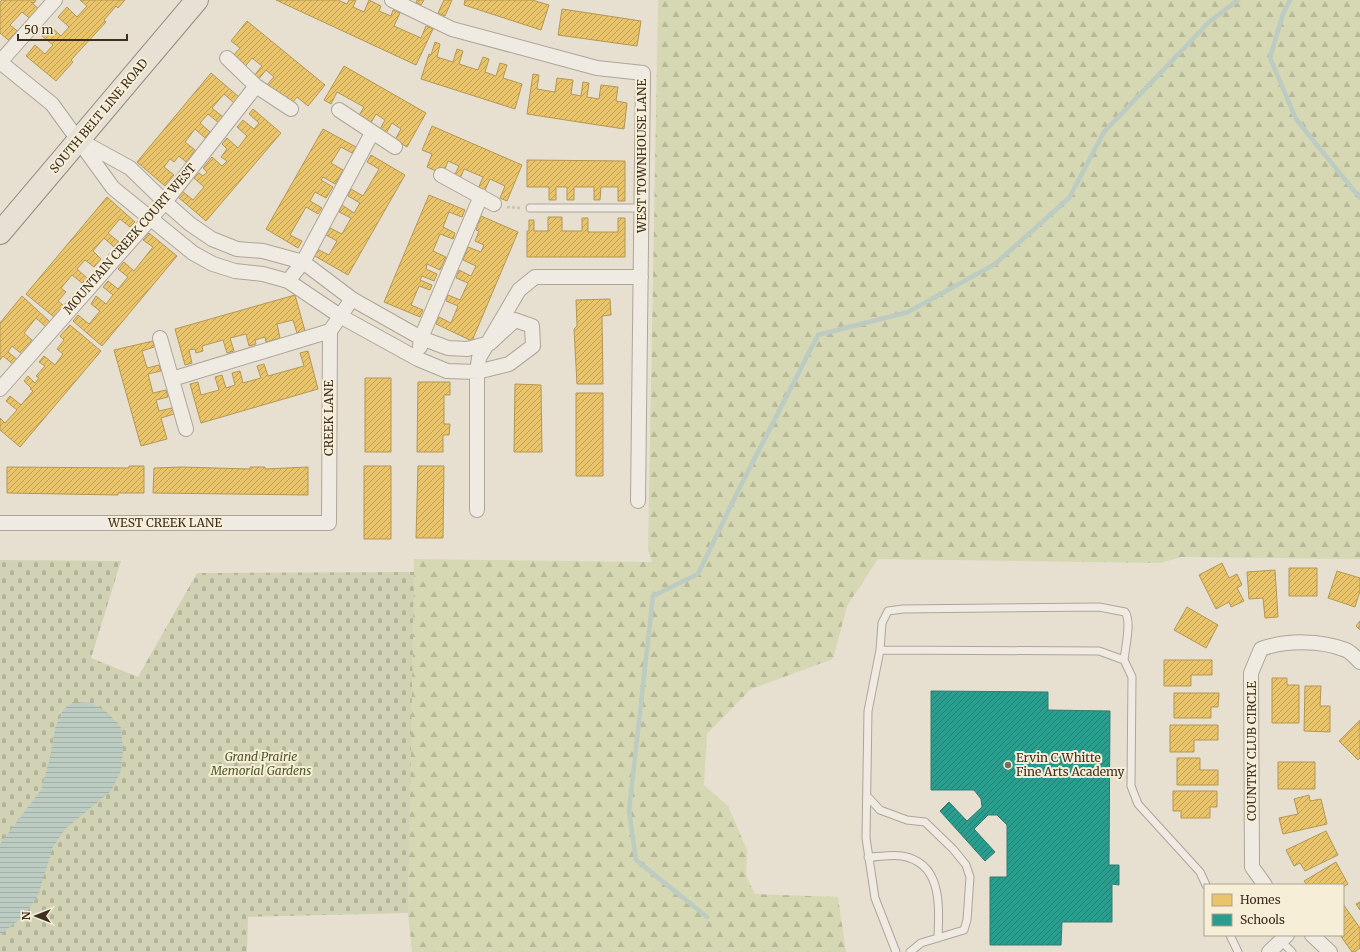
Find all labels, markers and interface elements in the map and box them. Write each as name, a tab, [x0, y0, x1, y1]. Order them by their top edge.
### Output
scale bar	[18, 16, 127, 42]
text: 50 m	[24, 22, 53, 37]
street label: SOUTH BELT LINE ROAD	[46, 55, 151, 176]
street label: WEST TOWNHOUSE LANE	[634, 79, 649, 234]
street label: MOUNTAIN CREEK COURT WEST	[60, 160, 199, 317]
street label: CREEK LANE	[321, 380, 336, 456]
street label: WEST CREEK LANE	[107, 515, 222, 530]
street label: COUNTRY CLUB CIRCLE	[1244, 681, 1259, 821]
park label: Grand Prairie Memorial Gardens	[210, 749, 311, 778]
place label: Ervin C Whitte Fine Arts Academy	[1016, 750, 1125, 779]
marker: Ervin C Whitte Fine Arts Academy	[1003, 760, 1013, 770]
legend	[1204, 884, 1344, 936]
text: Homes	[1240, 892, 1281, 907]
north arrow	[16, 896, 56, 936]
text: N	[19, 911, 33, 920]
text: Schools	[1240, 912, 1285, 927]

